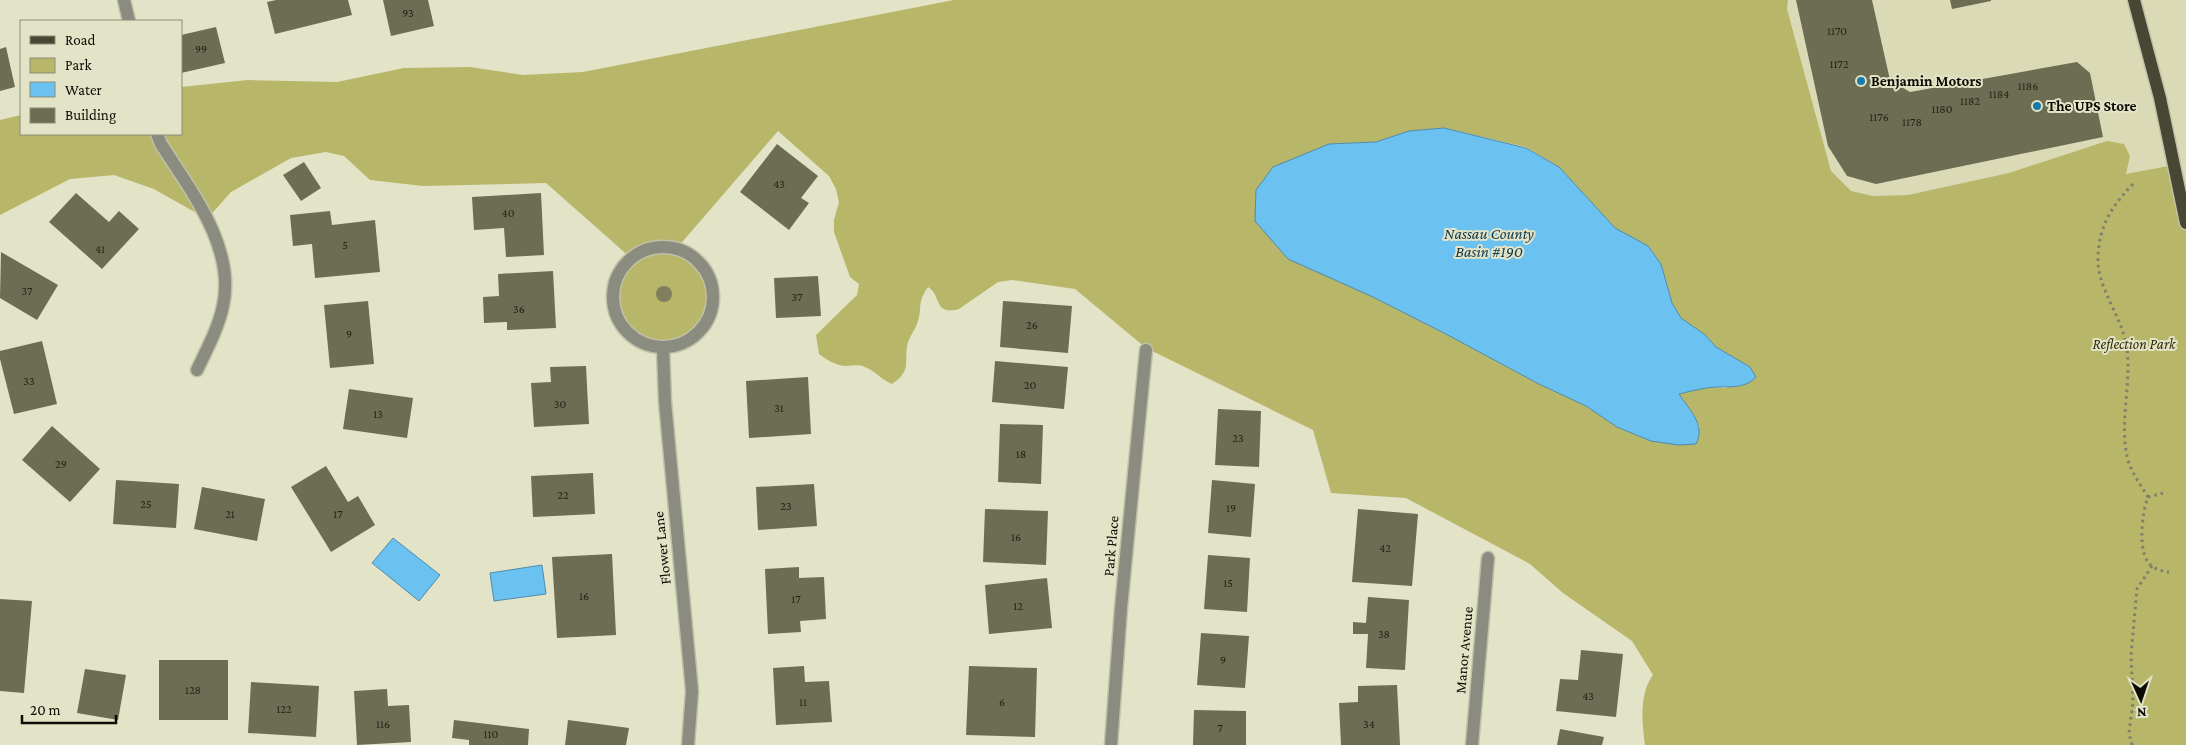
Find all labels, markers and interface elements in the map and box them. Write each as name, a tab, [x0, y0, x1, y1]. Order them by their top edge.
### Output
house number: 93	[402, 6, 414, 20]
legend	[20, 20, 182, 135]
house number: 1170	[1827, 24, 1847, 38]
text: Road	[65, 32, 96, 48]
house number: 99	[195, 42, 207, 56]
text: Park	[65, 57, 92, 73]
house number: 1172	[1829, 57, 1849, 71]
place label: Benjamin Motors	[1871, 73, 1981, 90]
marker: Benjamin Motors	[1855, 75, 1867, 87]
house number: 1186	[2018, 79, 2038, 93]
text: Water	[65, 82, 102, 98]
house number: 1184	[1989, 87, 2009, 101]
house number: 1182	[1960, 94, 1980, 108]
place label: The UPS Store	[2047, 98, 2137, 114]
marker: The UPS Store	[2031, 100, 2043, 112]
house number: 1180	[1931, 102, 1953, 116]
text: Building	[65, 107, 116, 124]
house number: 1176	[1869, 110, 1889, 124]
house number: 1178	[1902, 115, 1922, 129]
house number: 43	[773, 177, 785, 191]
house number: 40	[502, 206, 515, 220]
water label: Nassau County Basin #190	[1444, 225, 1534, 260]
house number: 5	[342, 238, 348, 252]
house number: 41	[95, 242, 105, 256]
house number: 37	[21, 284, 33, 298]
house number: 37	[791, 290, 803, 304]
house number: 36	[513, 302, 525, 316]
house number: 26	[1026, 318, 1038, 332]
house number: 9	[346, 327, 352, 341]
park label: Reflection Park	[2092, 336, 2177, 353]
house number: 33	[23, 374, 35, 388]
house number: 20	[1024, 378, 1036, 392]
house number: 30	[554, 397, 566, 411]
house number: 31	[774, 401, 784, 415]
house number: 13	[373, 407, 383, 421]
house number: 23	[1232, 431, 1244, 445]
house number: 18	[1016, 447, 1026, 461]
house number: 29	[55, 457, 67, 471]
house number: 22	[557, 488, 569, 502]
house number: 25	[140, 497, 152, 511]
house number: 23	[780, 499, 792, 513]
house number: 19	[1226, 501, 1236, 515]
house number: 21	[225, 507, 235, 521]
house number: 17	[333, 507, 343, 521]
street label: Flower Lane	[650, 510, 674, 585]
street label: Park Place	[1100, 515, 1122, 577]
house number: 16	[1011, 530, 1021, 544]
house number: 42	[1379, 541, 1391, 555]
house number: 15	[1223, 576, 1233, 590]
house number: 16	[579, 589, 589, 603]
house number: 17	[791, 592, 801, 606]
house number: 12	[1013, 599, 1023, 613]
street label: Manor Avenue	[1452, 605, 1476, 694]
house number: 38	[1378, 627, 1390, 641]
house number: 9	[1220, 653, 1226, 667]
north arrow	[2116, 675, 2166, 725]
house number: 128	[185, 683, 201, 697]
house number: 43	[1582, 689, 1594, 703]
scale bar	[22, 692, 116, 724]
house number: 11	[799, 695, 807, 709]
house number: 6	[999, 695, 1005, 709]
text: 20 m	[30, 702, 61, 718]
house number: 122	[276, 702, 292, 716]
text: N	[2136, 705, 2147, 721]
house number: 116	[376, 717, 390, 731]
house number: 34	[1363, 717, 1375, 731]
house number: 7	[1217, 721, 1223, 735]
house number: 110	[484, 727, 499, 741]

